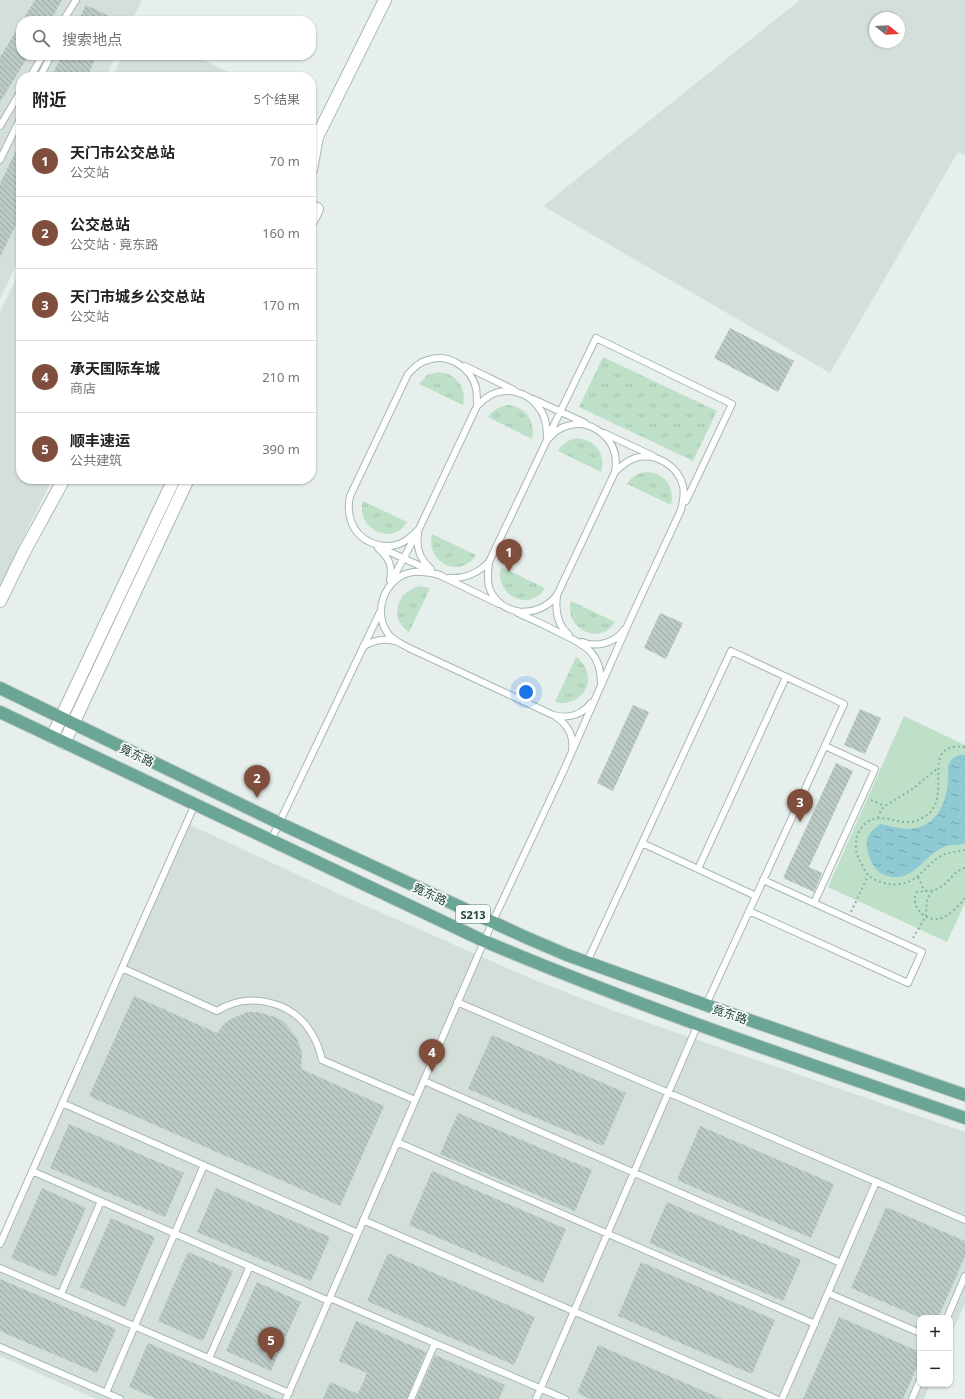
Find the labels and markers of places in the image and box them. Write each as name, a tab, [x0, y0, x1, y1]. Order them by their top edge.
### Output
pin: 1	[496, 539, 522, 572]
pin: 2	[244, 765, 270, 798]
pin: 3	[787, 789, 813, 822]
pin: 4	[419, 1039, 445, 1072]
pin: 5	[258, 1327, 284, 1360]

